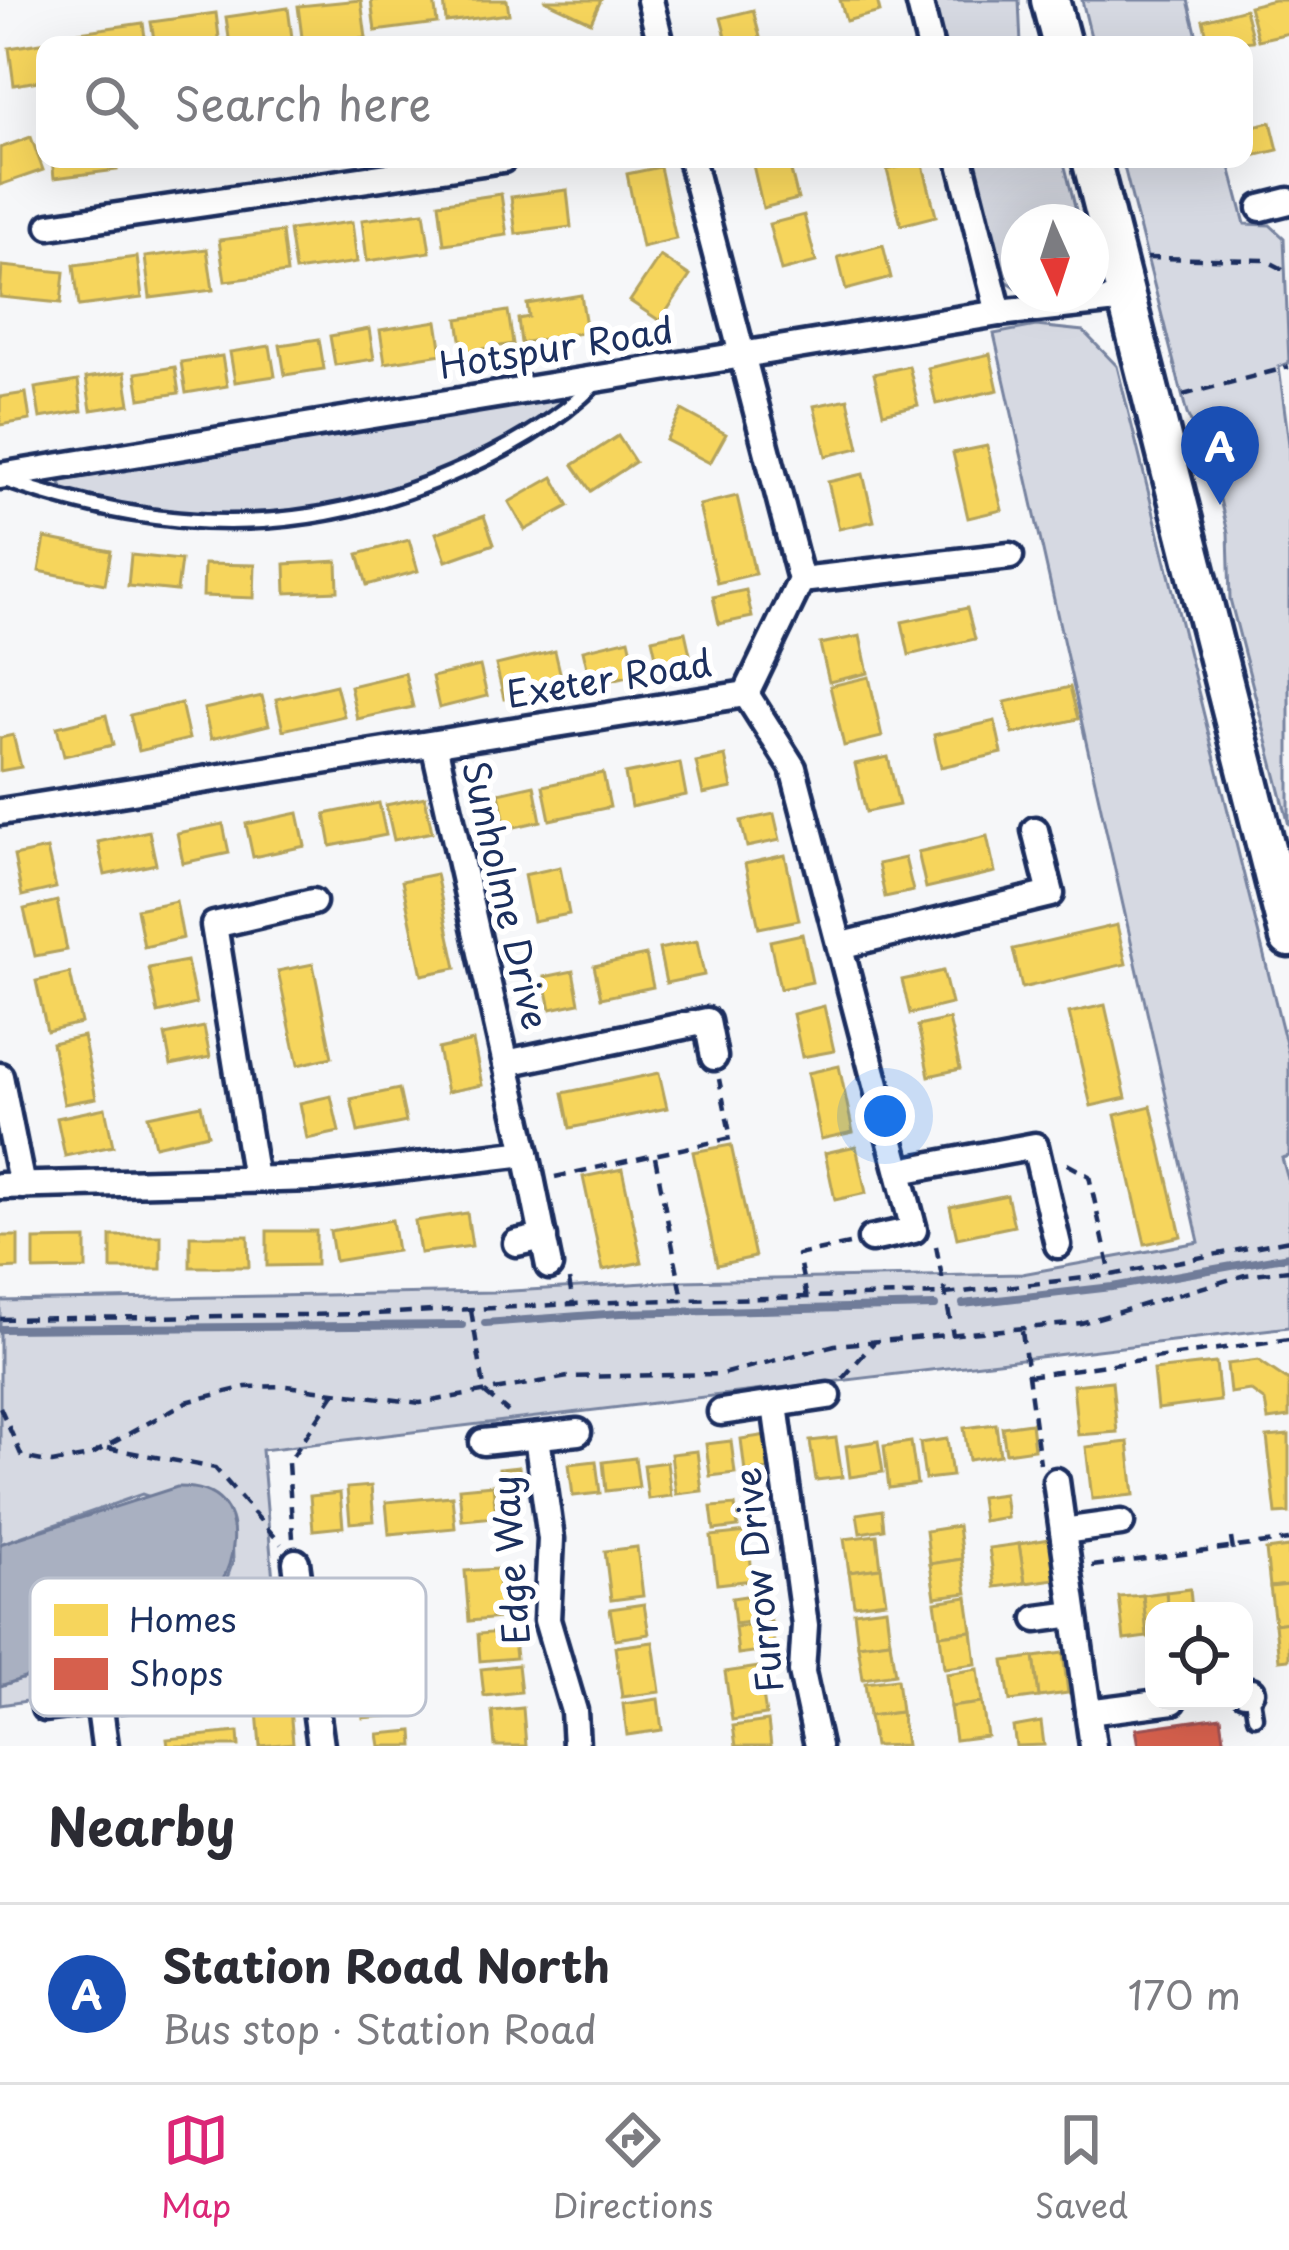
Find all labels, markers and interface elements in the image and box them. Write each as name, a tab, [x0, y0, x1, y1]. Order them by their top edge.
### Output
search box	[36, 36, 1253, 168]
text: Search here	[174, 68, 431, 136]
icon: search	[78, 69, 144, 135]
north arrow	[1001, 204, 1109, 312]
street label: Hotspur Road	[435, 301, 677, 391]
pin: A	[1181, 406, 1259, 505]
street label: Exeter Road	[502, 634, 715, 720]
street label: Sunholme Drive	[450, 755, 564, 1034]
your location	[855, 1086, 915, 1146]
street label: Furrow Drive	[718, 1465, 796, 1695]
street label: Edge Way	[476, 1474, 542, 1647]
legend	[30, 1578, 426, 1716]
text: Homes	[129, 1593, 236, 1643]
map controls	[1145, 1602, 1253, 1710]
button: locate	[1145, 1602, 1253, 1710]
text: Shops	[129, 1647, 223, 1697]
text: Nearby	[48, 1786, 235, 1863]
text: Station Road North	[162, 1930, 610, 1998]
text: A	[72, 1964, 102, 2023]
text: 170 m	[1128, 1964, 1241, 2023]
text: Bus stop · Station Road	[162, 1998, 597, 2057]
tab: Map	[161, 2107, 231, 2229]
tab: Directions	[553, 2107, 713, 2229]
tab: Saved	[1035, 2107, 1128, 2229]

